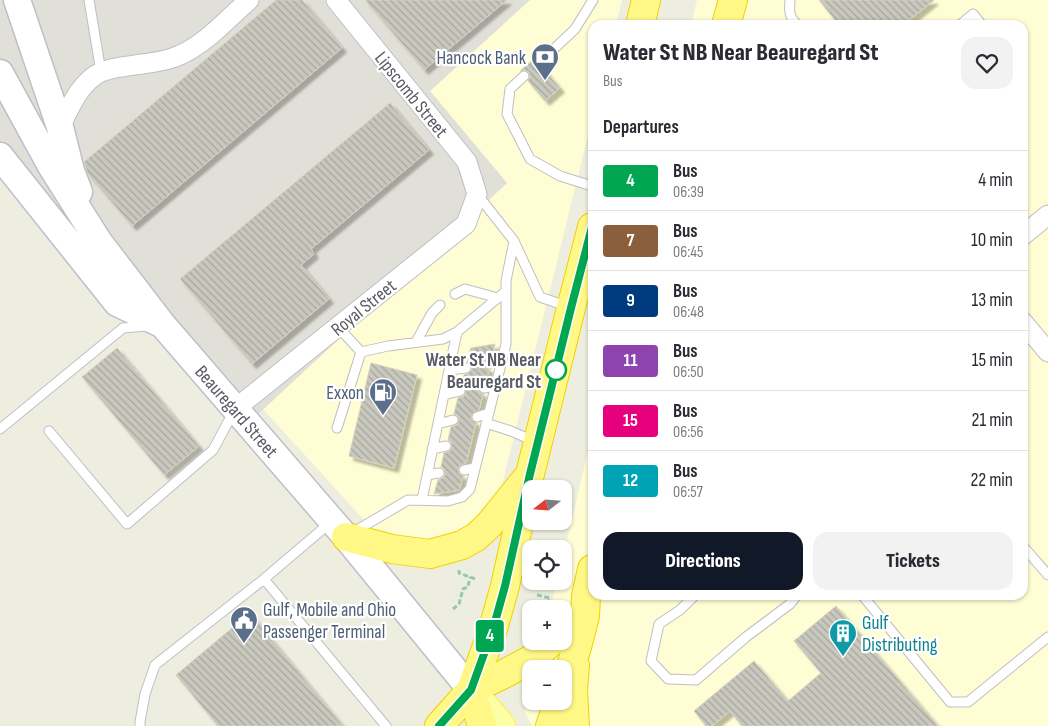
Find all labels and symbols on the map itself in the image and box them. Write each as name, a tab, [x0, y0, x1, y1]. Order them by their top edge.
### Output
bank icon: Hancock Bank	[530, 42, 560, 81]
street label: Lipscomb Street	[369, 47, 453, 143]
place label: Hancock Bank	[436, 47, 527, 70]
street label: Royal Street	[327, 275, 401, 341]
place label: Water St NB Near Beauregard St	[426, 349, 541, 394]
marker: Water St NB Near Beauregard St	[545, 359, 567, 381]
street label: Beauregard Street	[189, 361, 282, 463]
fuel station icon: Exxon	[368, 377, 398, 416]
place label: Exxon	[326, 382, 364, 405]
north arrow	[522, 480, 572, 530]
place label: Gulf, Mobile and Ohio Passenger Terminal	[263, 599, 396, 644]
public building icon: Gulf, Mobile and Ohio Passenger Terminal	[229, 605, 259, 644]
place label: Gulf Distributing	[862, 612, 938, 657]
building icon: Gulf Distributing	[828, 618, 858, 657]
line badge: 4	[474, 620, 506, 652]

